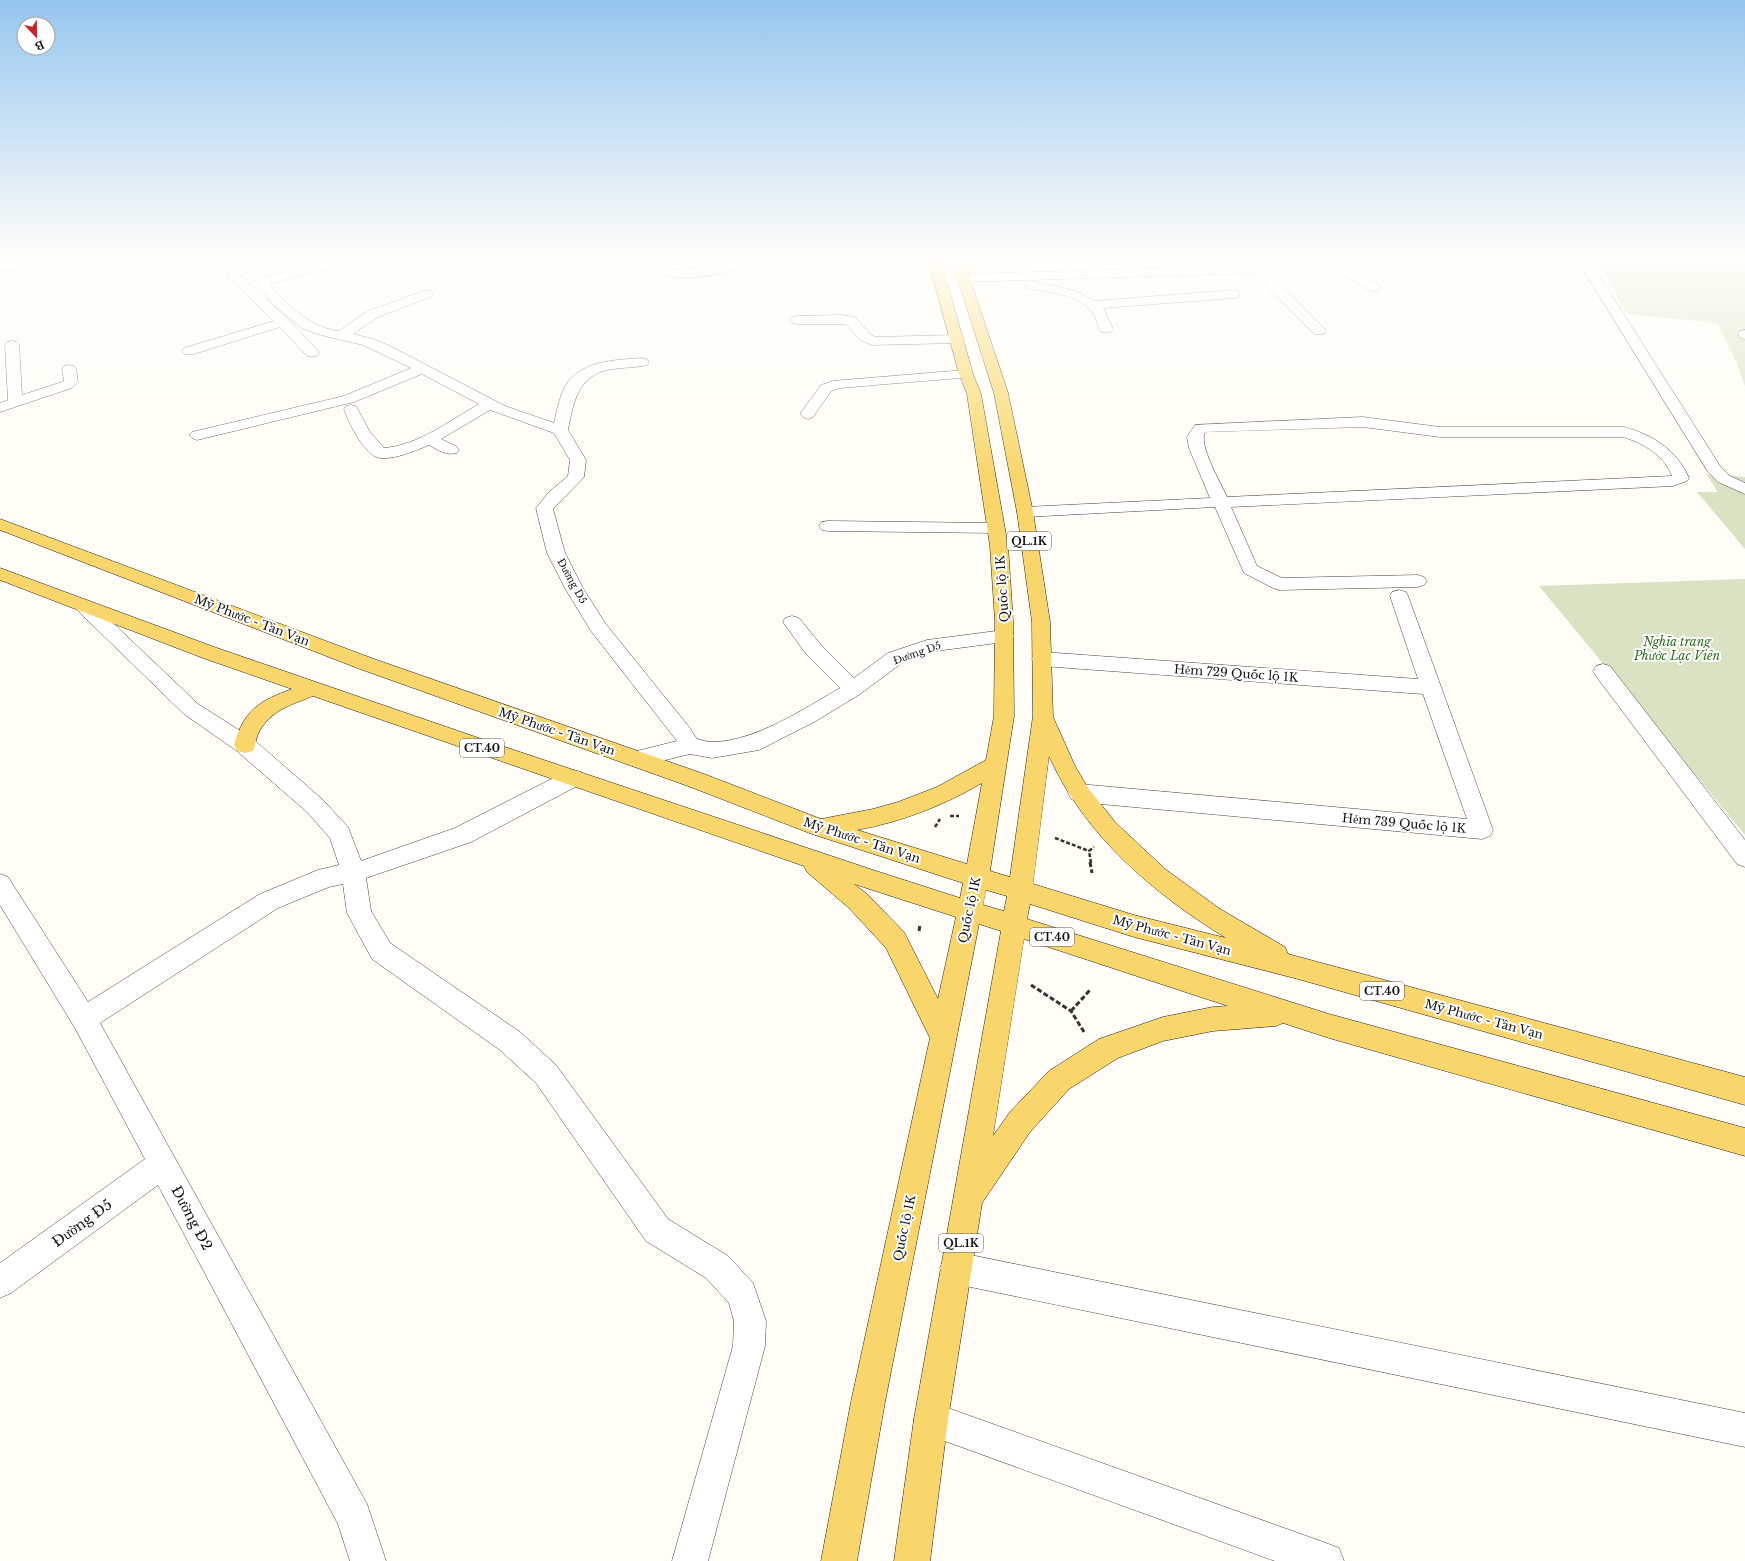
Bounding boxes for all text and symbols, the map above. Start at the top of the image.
north arrow [16,16,56,56]
text: B [33,37,46,53]
road number: QL.1K [1007,532,1051,550]
street label: Quốc lộ 1K [992,554,1012,623]
street label: Đường D5 [554,556,590,606]
street label: Mỹ Phước - Tân Vạn [192,591,312,649]
park label: Nghĩa trang Phước Lạc Viên [1633,634,1721,663]
street label: Đường D5 [891,639,943,667]
street label: Hẻm 729 Quốc lộ 1K [1173,661,1299,685]
street label: Mỹ Phước - Tân Vạn [497,704,617,758]
road number: CT.40 [460,739,504,757]
street label: Hẻm 739 Quốc lộ 1K [1341,810,1467,836]
street label: Mỹ Phước - Tân Vạn [802,814,922,866]
street label: Quốc lộ 1K [955,875,983,944]
street label: Mỹ Phước - Tân Vạn [1111,912,1233,958]
road number: CT.40 [1030,928,1074,946]
road number: CT.40 [1360,982,1404,1000]
street label: Mỹ Phước - Tân Vạn [1423,996,1545,1042]
street label: Đường Đ2 [168,1183,216,1253]
street label: Quốc lộ 1K [890,1193,918,1262]
street label: Đường Đ5 [49,1195,115,1251]
road number: QL.1K [939,1234,983,1252]

